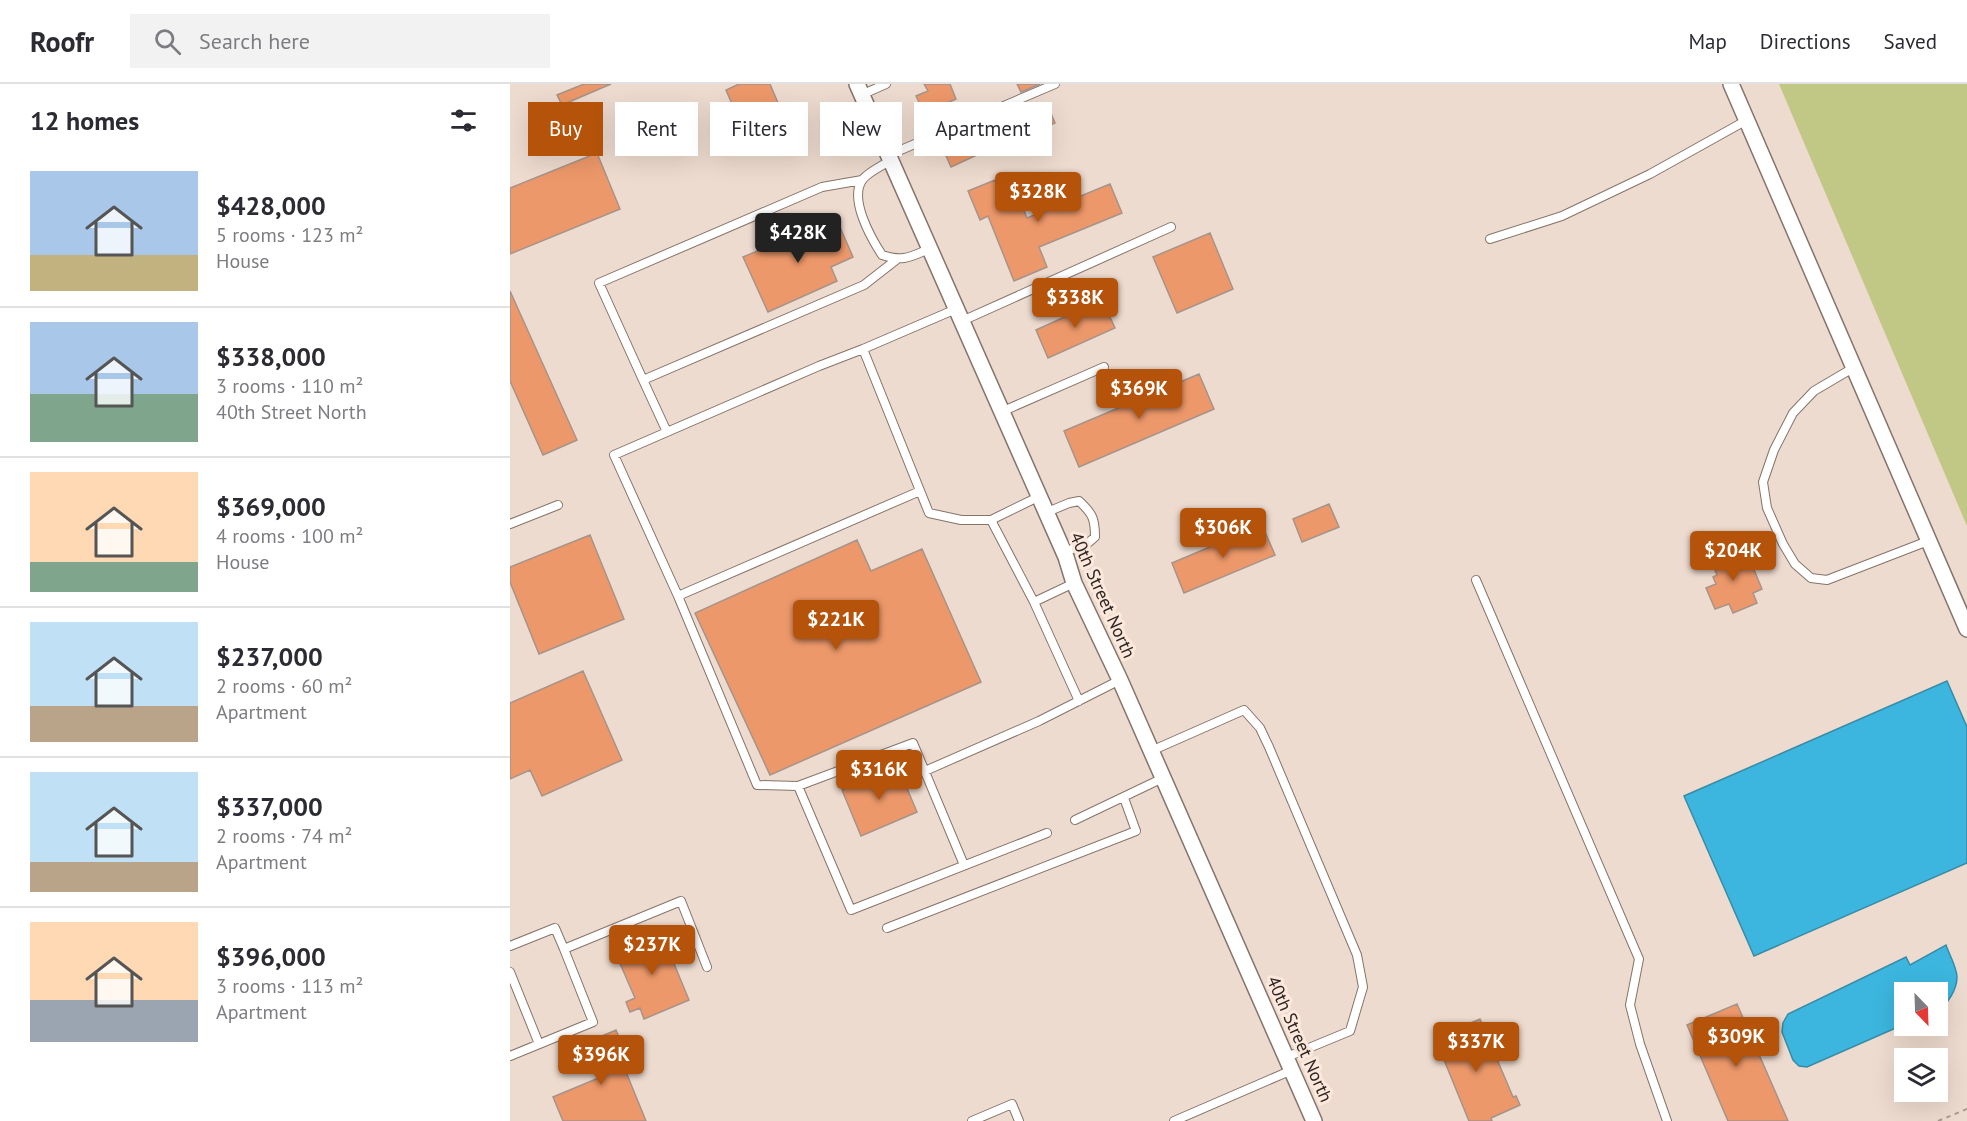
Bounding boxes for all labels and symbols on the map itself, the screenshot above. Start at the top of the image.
pin: $328K [996,172,1080,223]
pin: $428K [756,213,840,264]
pin: $338K [1033,278,1117,329]
pin: $369K [1097,369,1181,420]
pin: $306K [1181,508,1265,559]
street label: 40th Street North [1065,528,1141,662]
pin: $204K [1691,531,1775,582]
pin: $221K [794,600,878,651]
pin: $316K [837,750,921,801]
pin: $237K [610,925,694,976]
street label: 40th Street North [1262,972,1338,1106]
north arrow [1894,982,1948,1036]
pin: $309K [1694,1017,1778,1068]
pin: $337K [1434,1022,1518,1073]
pin: $396K [559,1035,643,1086]

